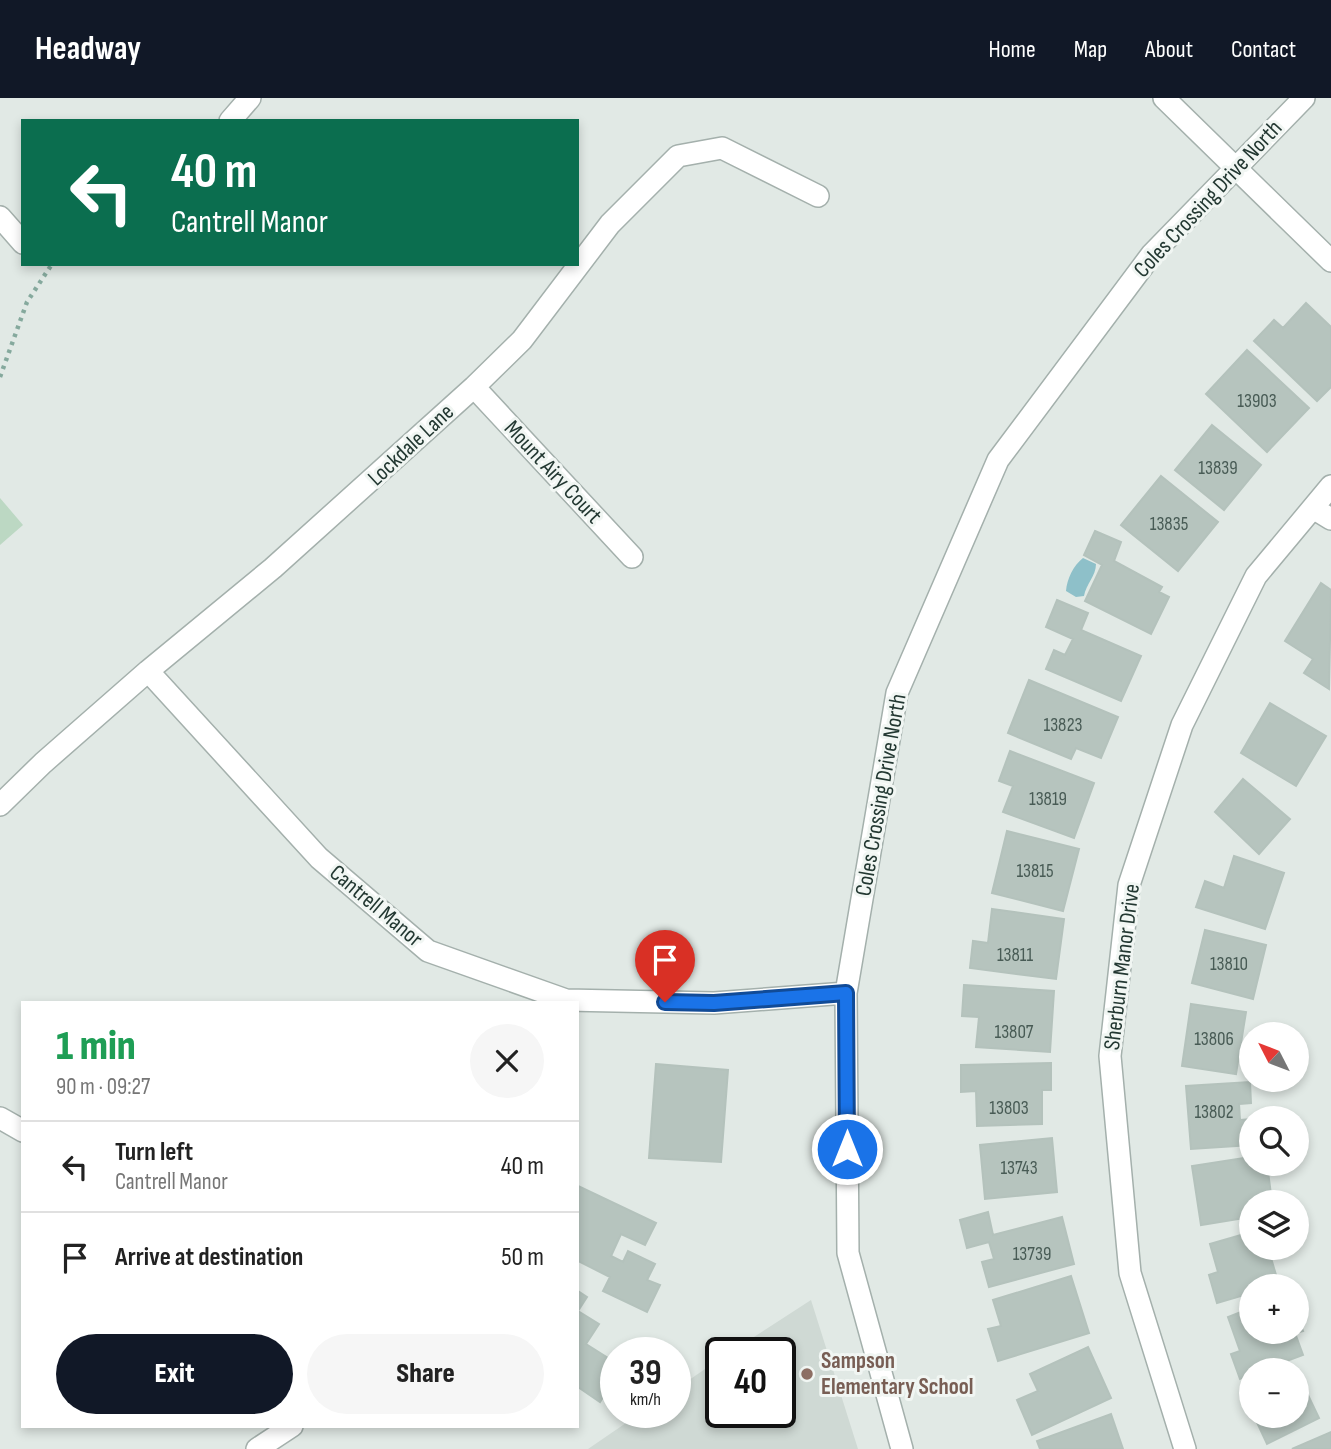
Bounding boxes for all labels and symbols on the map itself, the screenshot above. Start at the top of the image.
street label: Coles Crossing Drive North [1128,115,1288,283]
house number: 13903 [1237,390,1277,413]
street label: Lockdale Lane [362,398,460,492]
street label: Mount Airy Court [498,415,608,529]
house number: 13839 [1198,457,1238,480]
house number: 13835 [1150,513,1188,536]
street label: Coles Crossing Drive North [849,692,913,898]
house number: 13823 [1043,714,1083,737]
house number: 13819 [1029,788,1067,811]
street label: Cantrell Manor [324,859,429,953]
house number: 13815 [1016,860,1054,883]
street label: Sherburn Manor Drive [1098,882,1146,1052]
pin [635,930,695,1002]
house number: 13811 [997,944,1033,967]
house number: 13810 [1210,953,1248,976]
house number: 13807 [995,1021,1034,1044]
north arrow [1239,1022,1309,1092]
house number: 13806 [1194,1028,1234,1051]
house number: 13803 [989,1097,1029,1120]
house number: 13802 [1194,1101,1234,1124]
position arrow [810,1112,884,1186]
house number: 13743 [1000,1157,1038,1180]
house number: 13739 [1013,1243,1051,1266]
speed limit sign: 40 [705,1337,796,1428]
place label: Sampson Elementary School [821,1347,973,1401]
marker: Sampson Elementary School [799,1366,815,1382]

